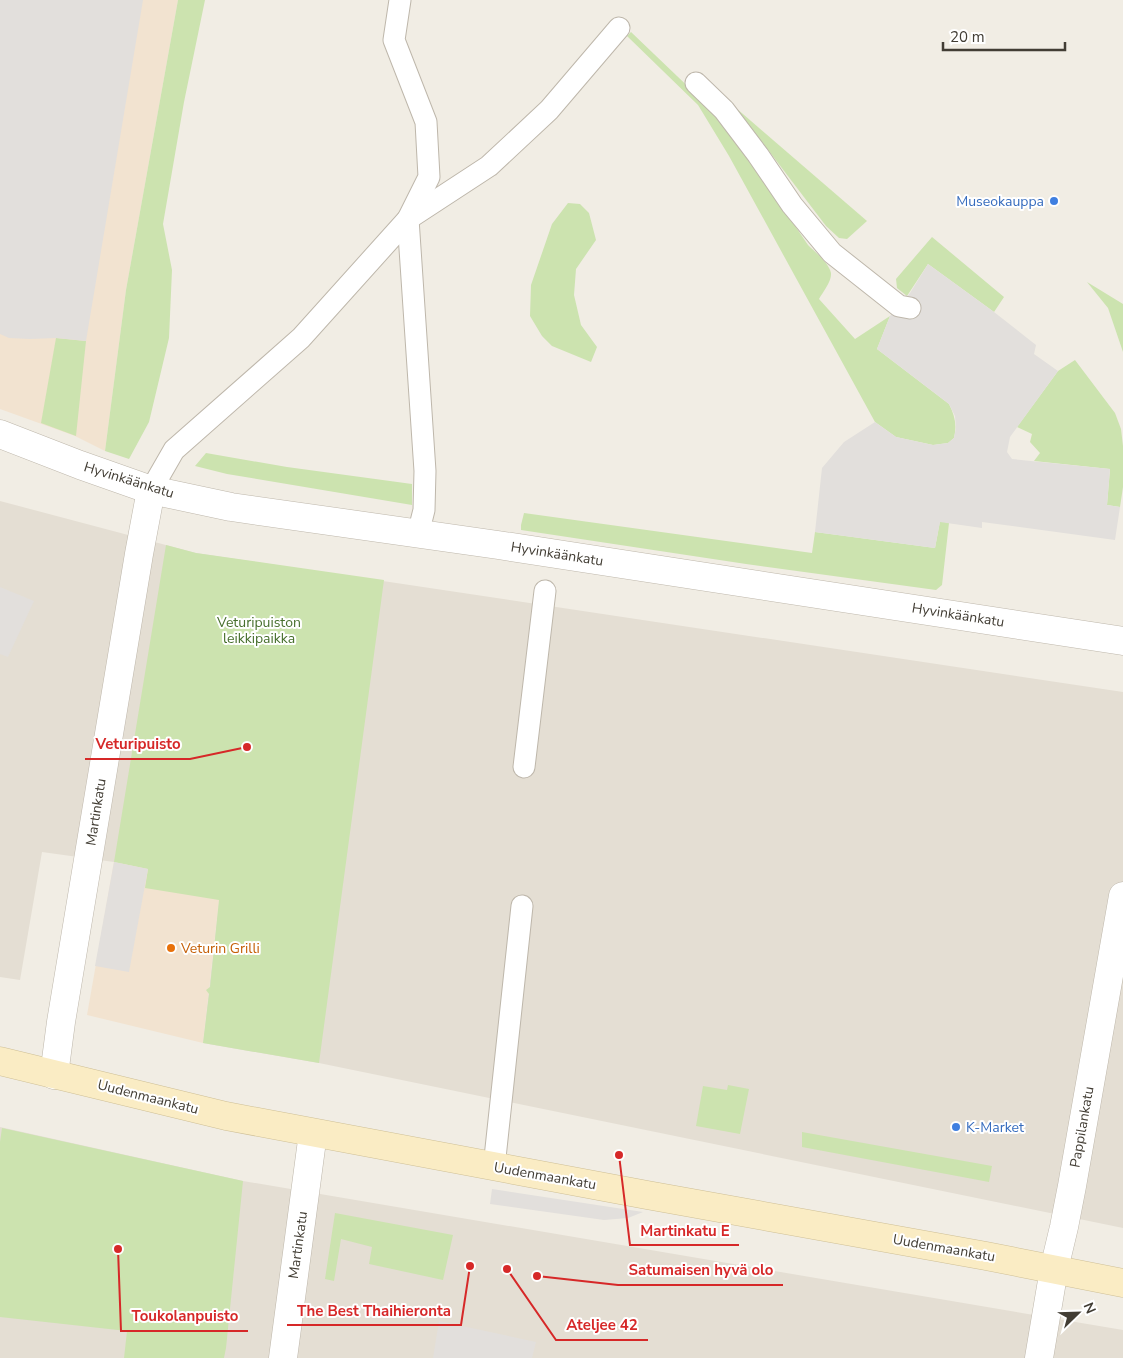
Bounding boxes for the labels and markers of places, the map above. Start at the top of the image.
place label: Museokauppa [956,192,1044,211]
marker: Museokauppa [1048,195,1060,207]
callout: Veturipuisto [85,729,190,759]
place label: Veturin Grilli [180,939,260,958]
marker: Veturin Grilli [165,942,177,954]
place label: K-Market [966,1118,1024,1137]
marker: K-Market [950,1121,962,1133]
callout: Martinkatu E [630,1215,739,1245]
callout: Satumaisen hyvä olo [618,1255,783,1285]
callout: The Best Thaihieronta [287,1295,461,1325]
callout: Toukolanpuisto [121,1301,248,1331]
callout: Ateljee 42 [556,1310,648,1340]

